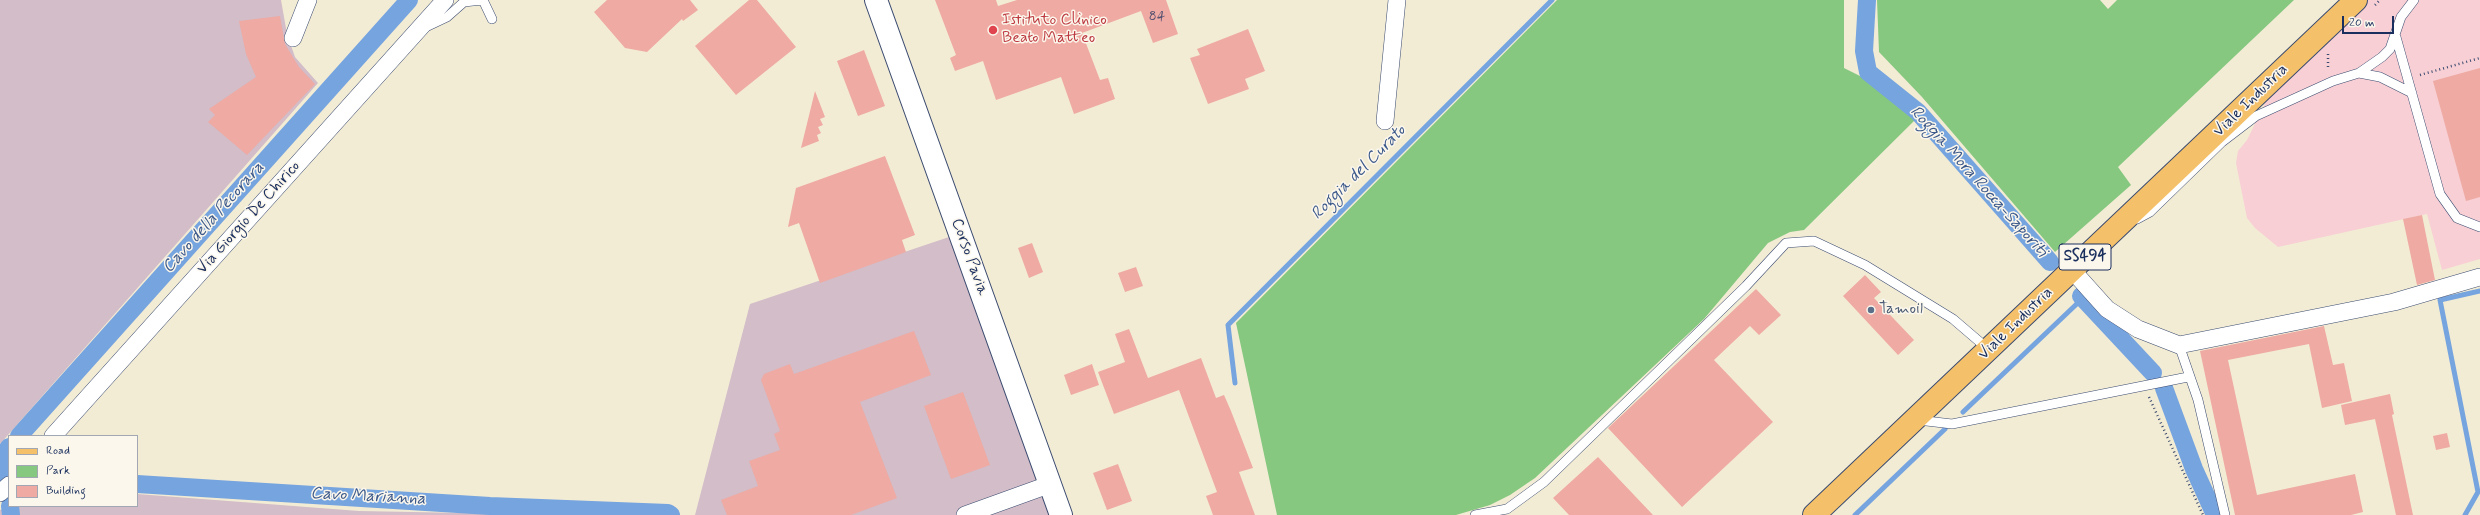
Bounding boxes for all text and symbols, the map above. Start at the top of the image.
scale bar [2344,8,2396,34]
house number: 84 [1149,9,1165,25]
place label: Istituto Clinico Beato Matteo [1002,11,1107,49]
text: 20 m [2349,15,2375,31]
marker: Istituto Clinico Beato Matteo [987,24,999,36]
street label: Viale Industria [2210,61,2292,141]
water label: Roggia Mora Rocca-Saporiti [1905,102,2051,262]
water label: Roggia del Curato [1307,121,1411,225]
water label: Cavo della Pecorara [159,158,269,278]
street label: Via Giorgio De Chirico [193,158,305,278]
street label: Corso Pavia [946,216,992,298]
road number: SS494 [2059,244,2111,270]
street label: Viale Industria [1975,284,2057,364]
place label: Tamoil [1879,300,1923,320]
marker: Tamoil [1866,305,1876,315]
legend [8,435,138,507]
text: Road [46,443,70,459]
text: Park [46,463,70,479]
text: Building [46,483,86,499]
water label: Cavo Marianna [310,484,426,510]

